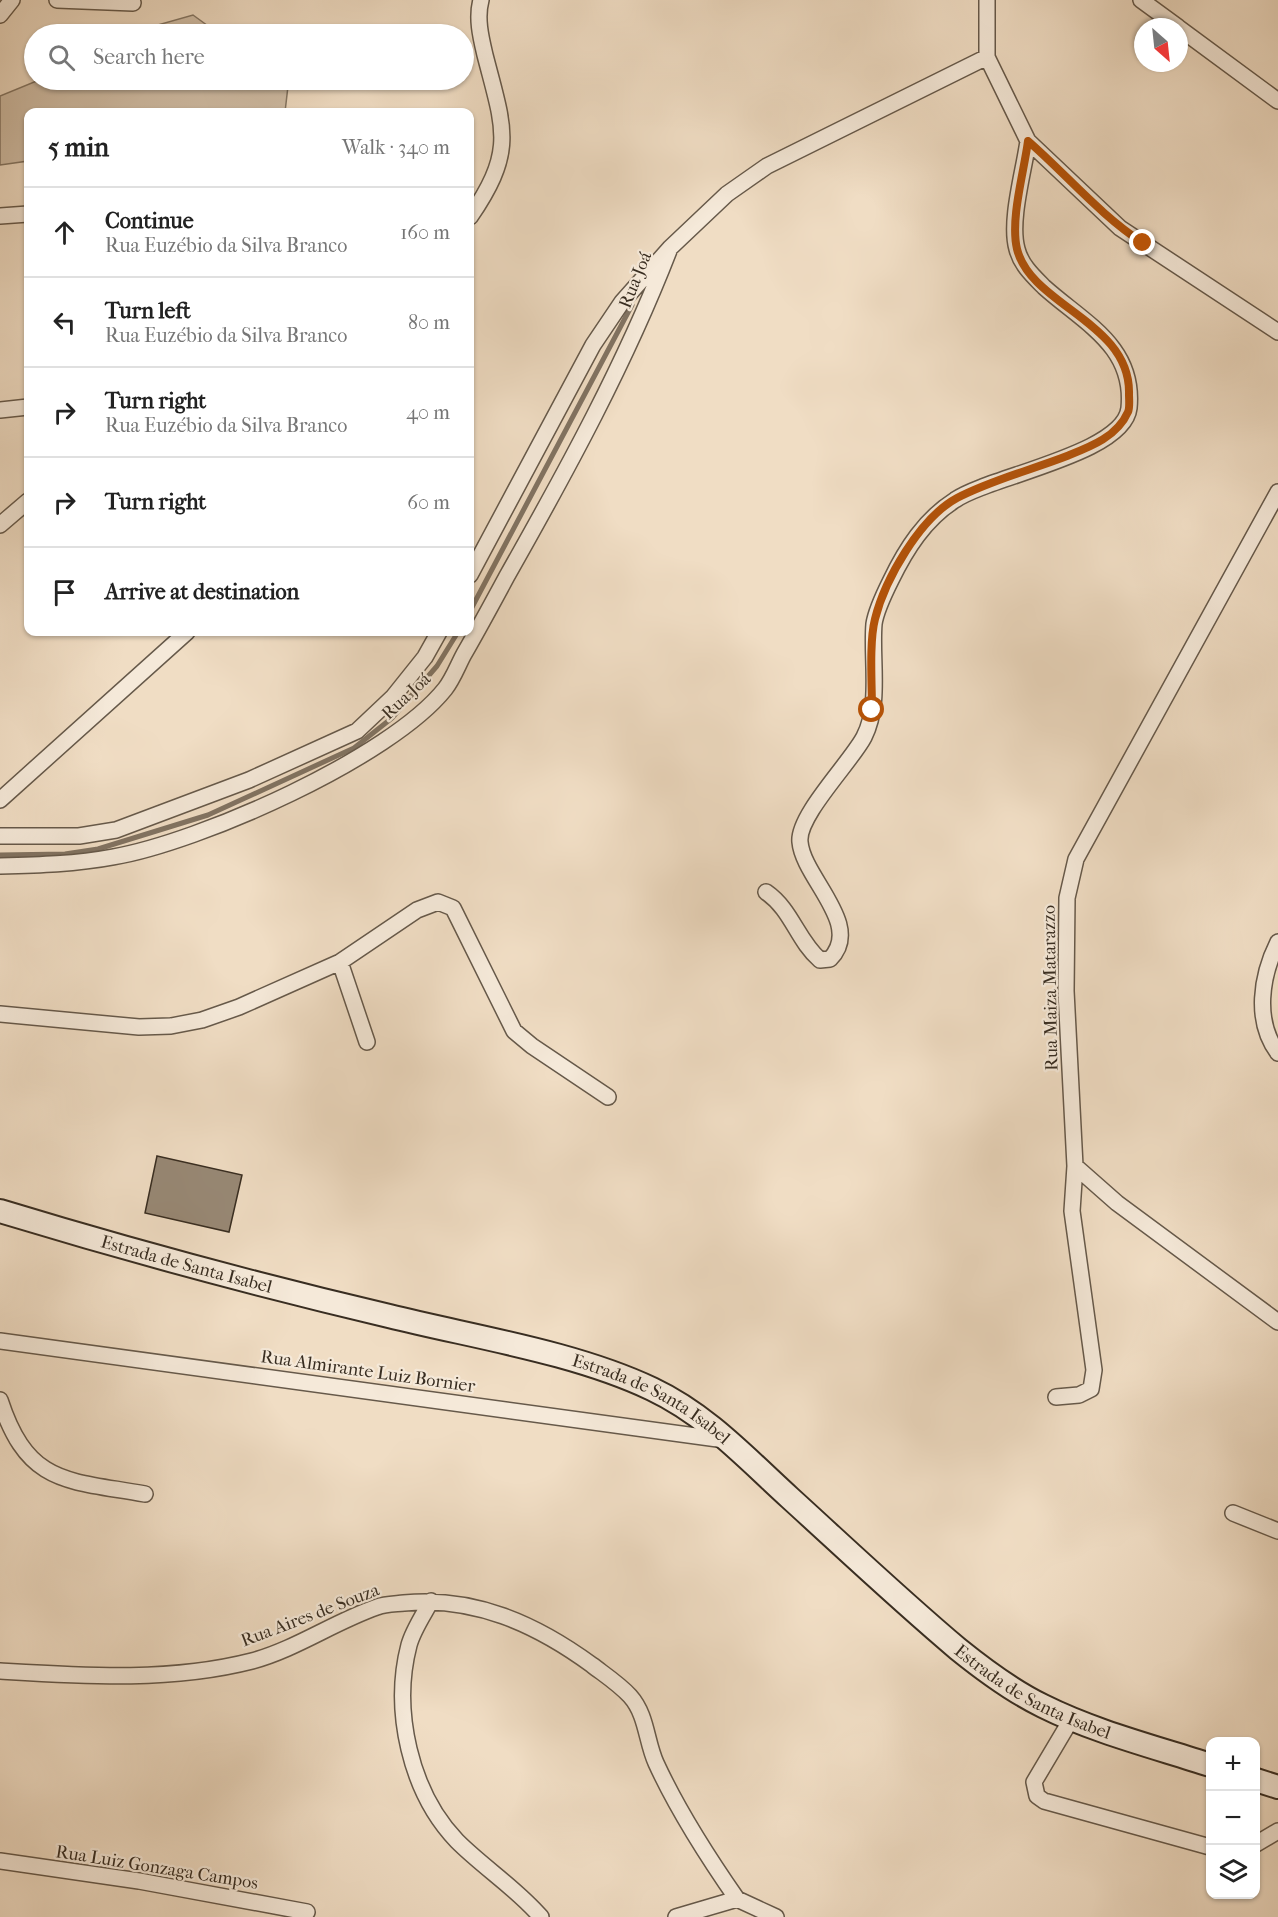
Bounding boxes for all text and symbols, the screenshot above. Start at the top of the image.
north arrow [1134,18,1188,72]
search box [24,24,474,90]
icon: search [45,41,78,74]
text: Search here [93,44,205,70]
text: 5 min [48,132,109,163]
text: Walk · 340 m [342,136,450,159]
text: Continue [105,208,194,234]
icon: ahead [48,216,81,249]
text: 160 m [400,221,450,244]
route end [1129,229,1155,255]
text: Rua Euzébio da Silva Branco [105,234,347,257]
street label: Rua Joá [615,248,657,311]
text: Turn left [105,298,191,324]
icon: left [48,306,81,339]
text: 80 m [408,311,450,334]
text: Rua Euzébio da Silva Branco [105,324,347,347]
text: Turn right [105,388,206,414]
icon: right [48,396,81,429]
text: 40 m [406,401,450,424]
text: Rua Euzébio da Silva Branco [105,414,347,437]
icon: right [48,486,81,519]
text: Turn right [105,489,206,515]
text: 60 m [407,491,450,514]
icon: arrive [48,576,81,609]
text: Arrive at destination [105,579,299,605]
street label: Rua Joá [378,668,436,724]
route start [858,696,884,722]
street label: Rua Maiza Matarazzo [1039,905,1062,1071]
street label: Estrada de Santa Isabel [98,1231,274,1298]
street label: Rua Almirante Luiz Bornier [259,1346,477,1397]
street label: Estrada de Santa Isabel [570,1350,734,1449]
street label: Rua Aires de Souza [238,1579,383,1652]
street label: Estrada de Santa Isabel [950,1640,1114,1744]
map controls [1206,1737,1260,1899]
button: + [1206,1737,1260,1791]
button: − [1206,1791,1260,1845]
street label: Rua Luiz Gonzaga Campos [54,1841,260,1894]
button: layers [1206,1845,1260,1899]

